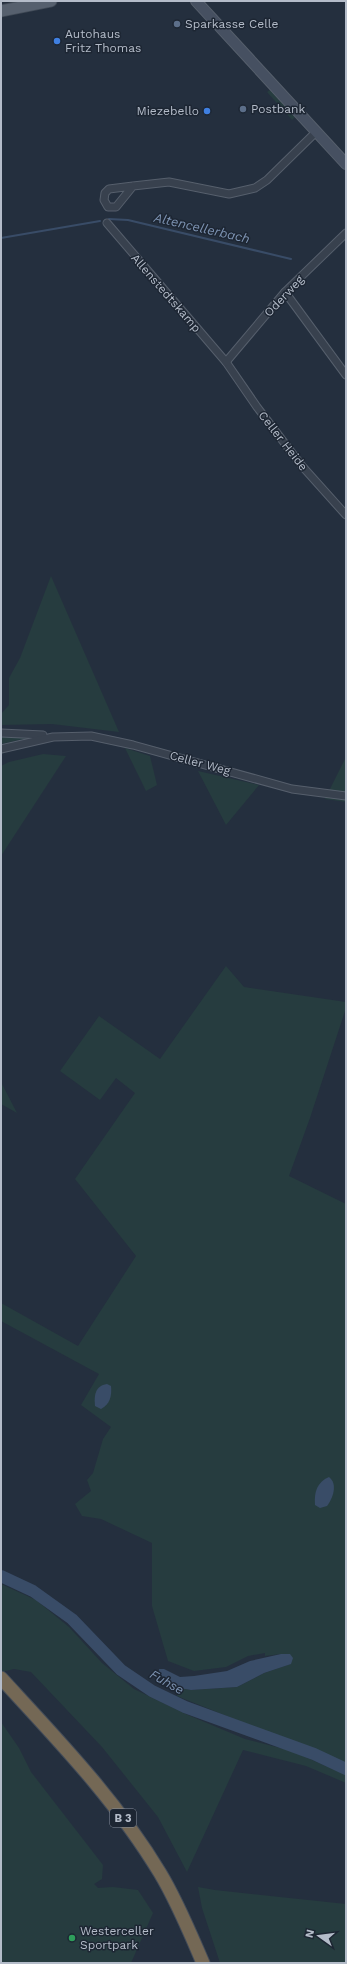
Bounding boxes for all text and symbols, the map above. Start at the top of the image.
place label: Sparkasse Celle [185,17,278,31]
marker: Sparkasse Celle [172,19,182,29]
place label: Autohaus Fritz Thomas [65,27,141,55]
marker: Autohaus Fritz Thomas [52,36,62,46]
place label: Postbank [251,102,306,116]
place label: Miezebello [136,104,199,118]
marker: Postbank [238,104,248,114]
marker: Miezebello [202,106,212,116]
water label: Altencellerbach [152,209,252,246]
street label: Allenstedtskamp [128,251,204,335]
street label: Oderweg [261,272,307,320]
street label: Celler Heide [255,409,311,474]
street label: Celler Weg [168,748,232,778]
water label: Fuhse [147,1667,187,1697]
road number: B 3 [110,1809,136,1827]
north arrow [299,1916,339,1956]
place label: Westerceller Sportpark [80,1924,154,1952]
text: N [302,1928,317,1939]
marker: Westerceller Sportpark [67,1933,77,1943]

